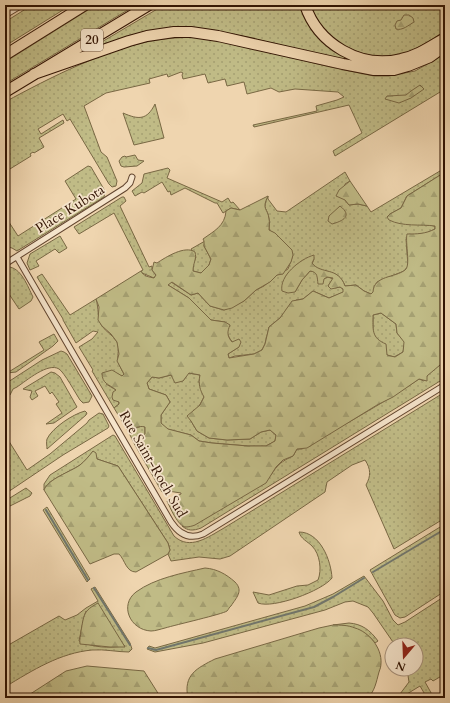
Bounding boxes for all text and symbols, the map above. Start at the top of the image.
road number: 20 [81,29,103,51]
street label: Place Kubota [32,180,108,238]
street label: Rue Saint-Roch Sud [115,407,192,521]
north arrow [384,637,424,677]
text: N [394,657,408,675]

